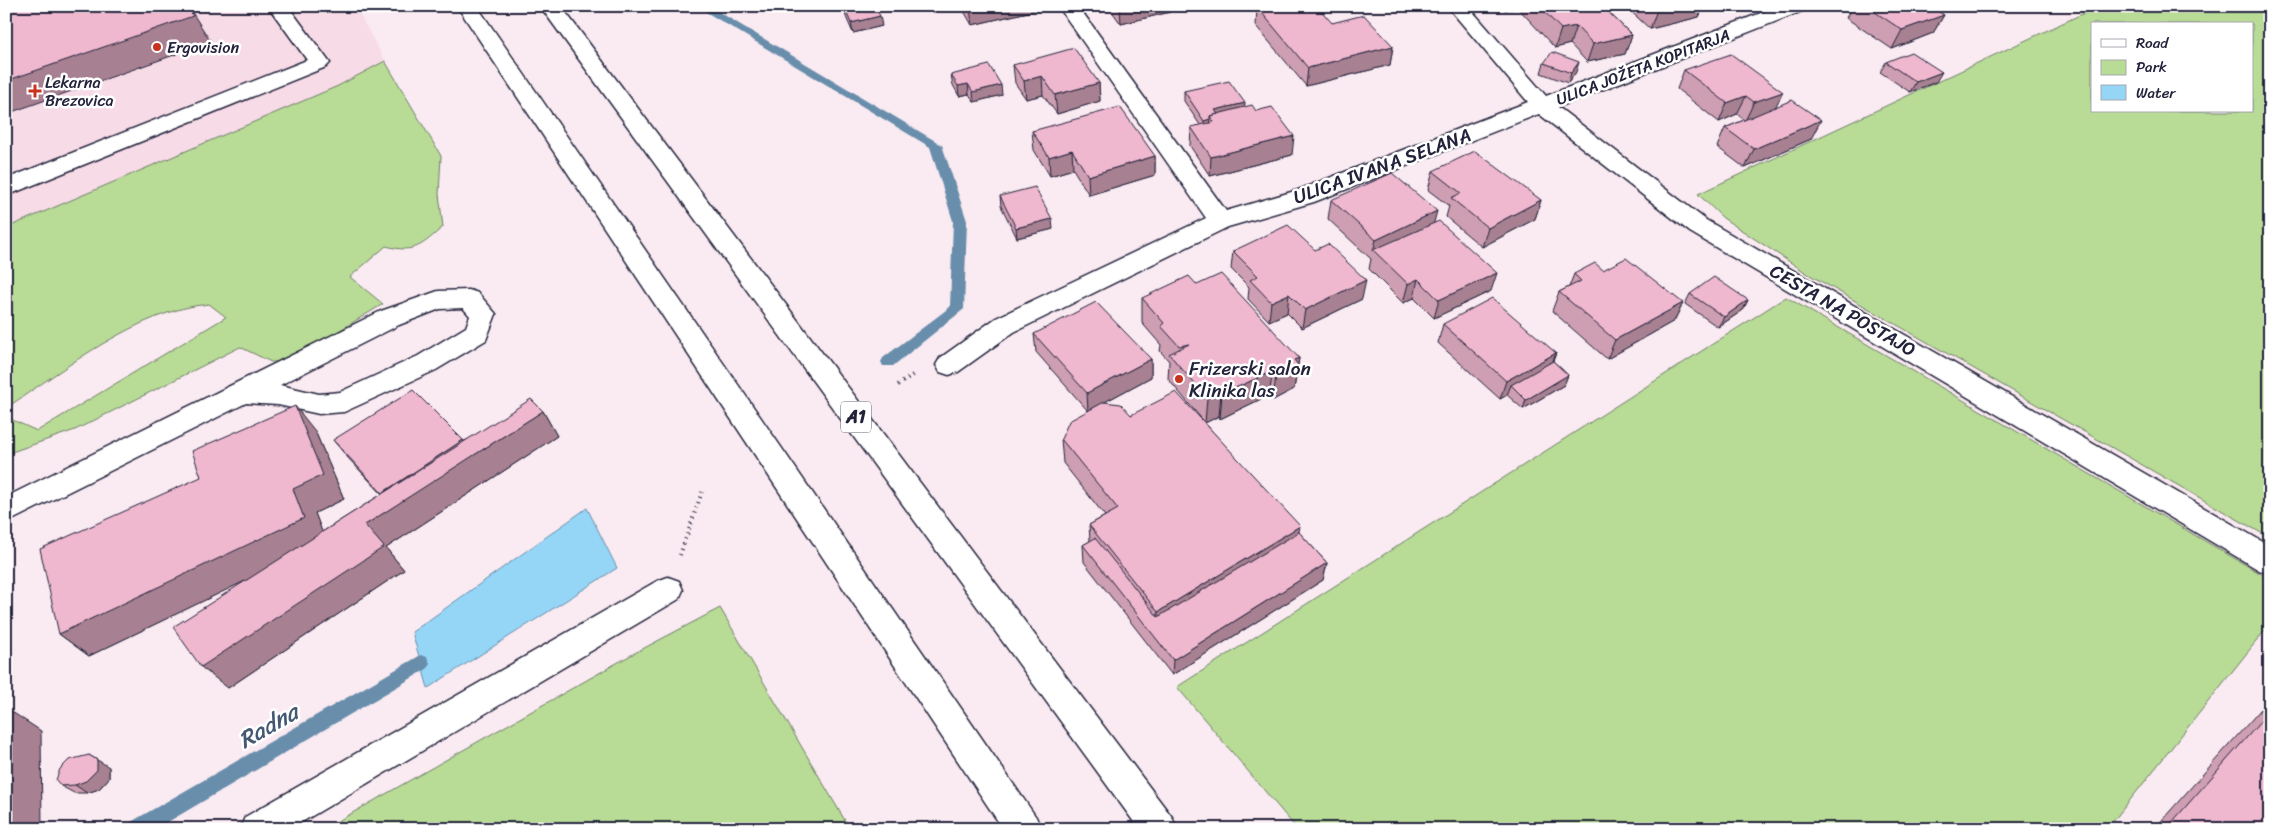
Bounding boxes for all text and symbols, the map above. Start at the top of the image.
street label: ULICA JOŽETA KOPITARJA [1552,20,1734,114]
legend [2091,22,2254,112]
text: Road [2136,30,2169,56]
place label: Ergovision [167,33,239,62]
marker: Ergovision [151,41,163,53]
text: Park [2136,54,2167,80]
place label: Lekarna Brezovica [45,68,113,115]
text: Water [2136,80,2176,106]
marker: Lekarna Brezovica [29,85,41,97]
street label: ULICA IVANA SELANA [1288,119,1476,213]
street label: CESTA NA POSTAJO [1763,255,1923,365]
place label: Frizerski salon Klinika las [1189,352,1311,407]
marker: Frizerski salon Klinika las [1173,373,1185,385]
road number: A1 [841,402,871,432]
water label: Radna [230,690,309,760]

